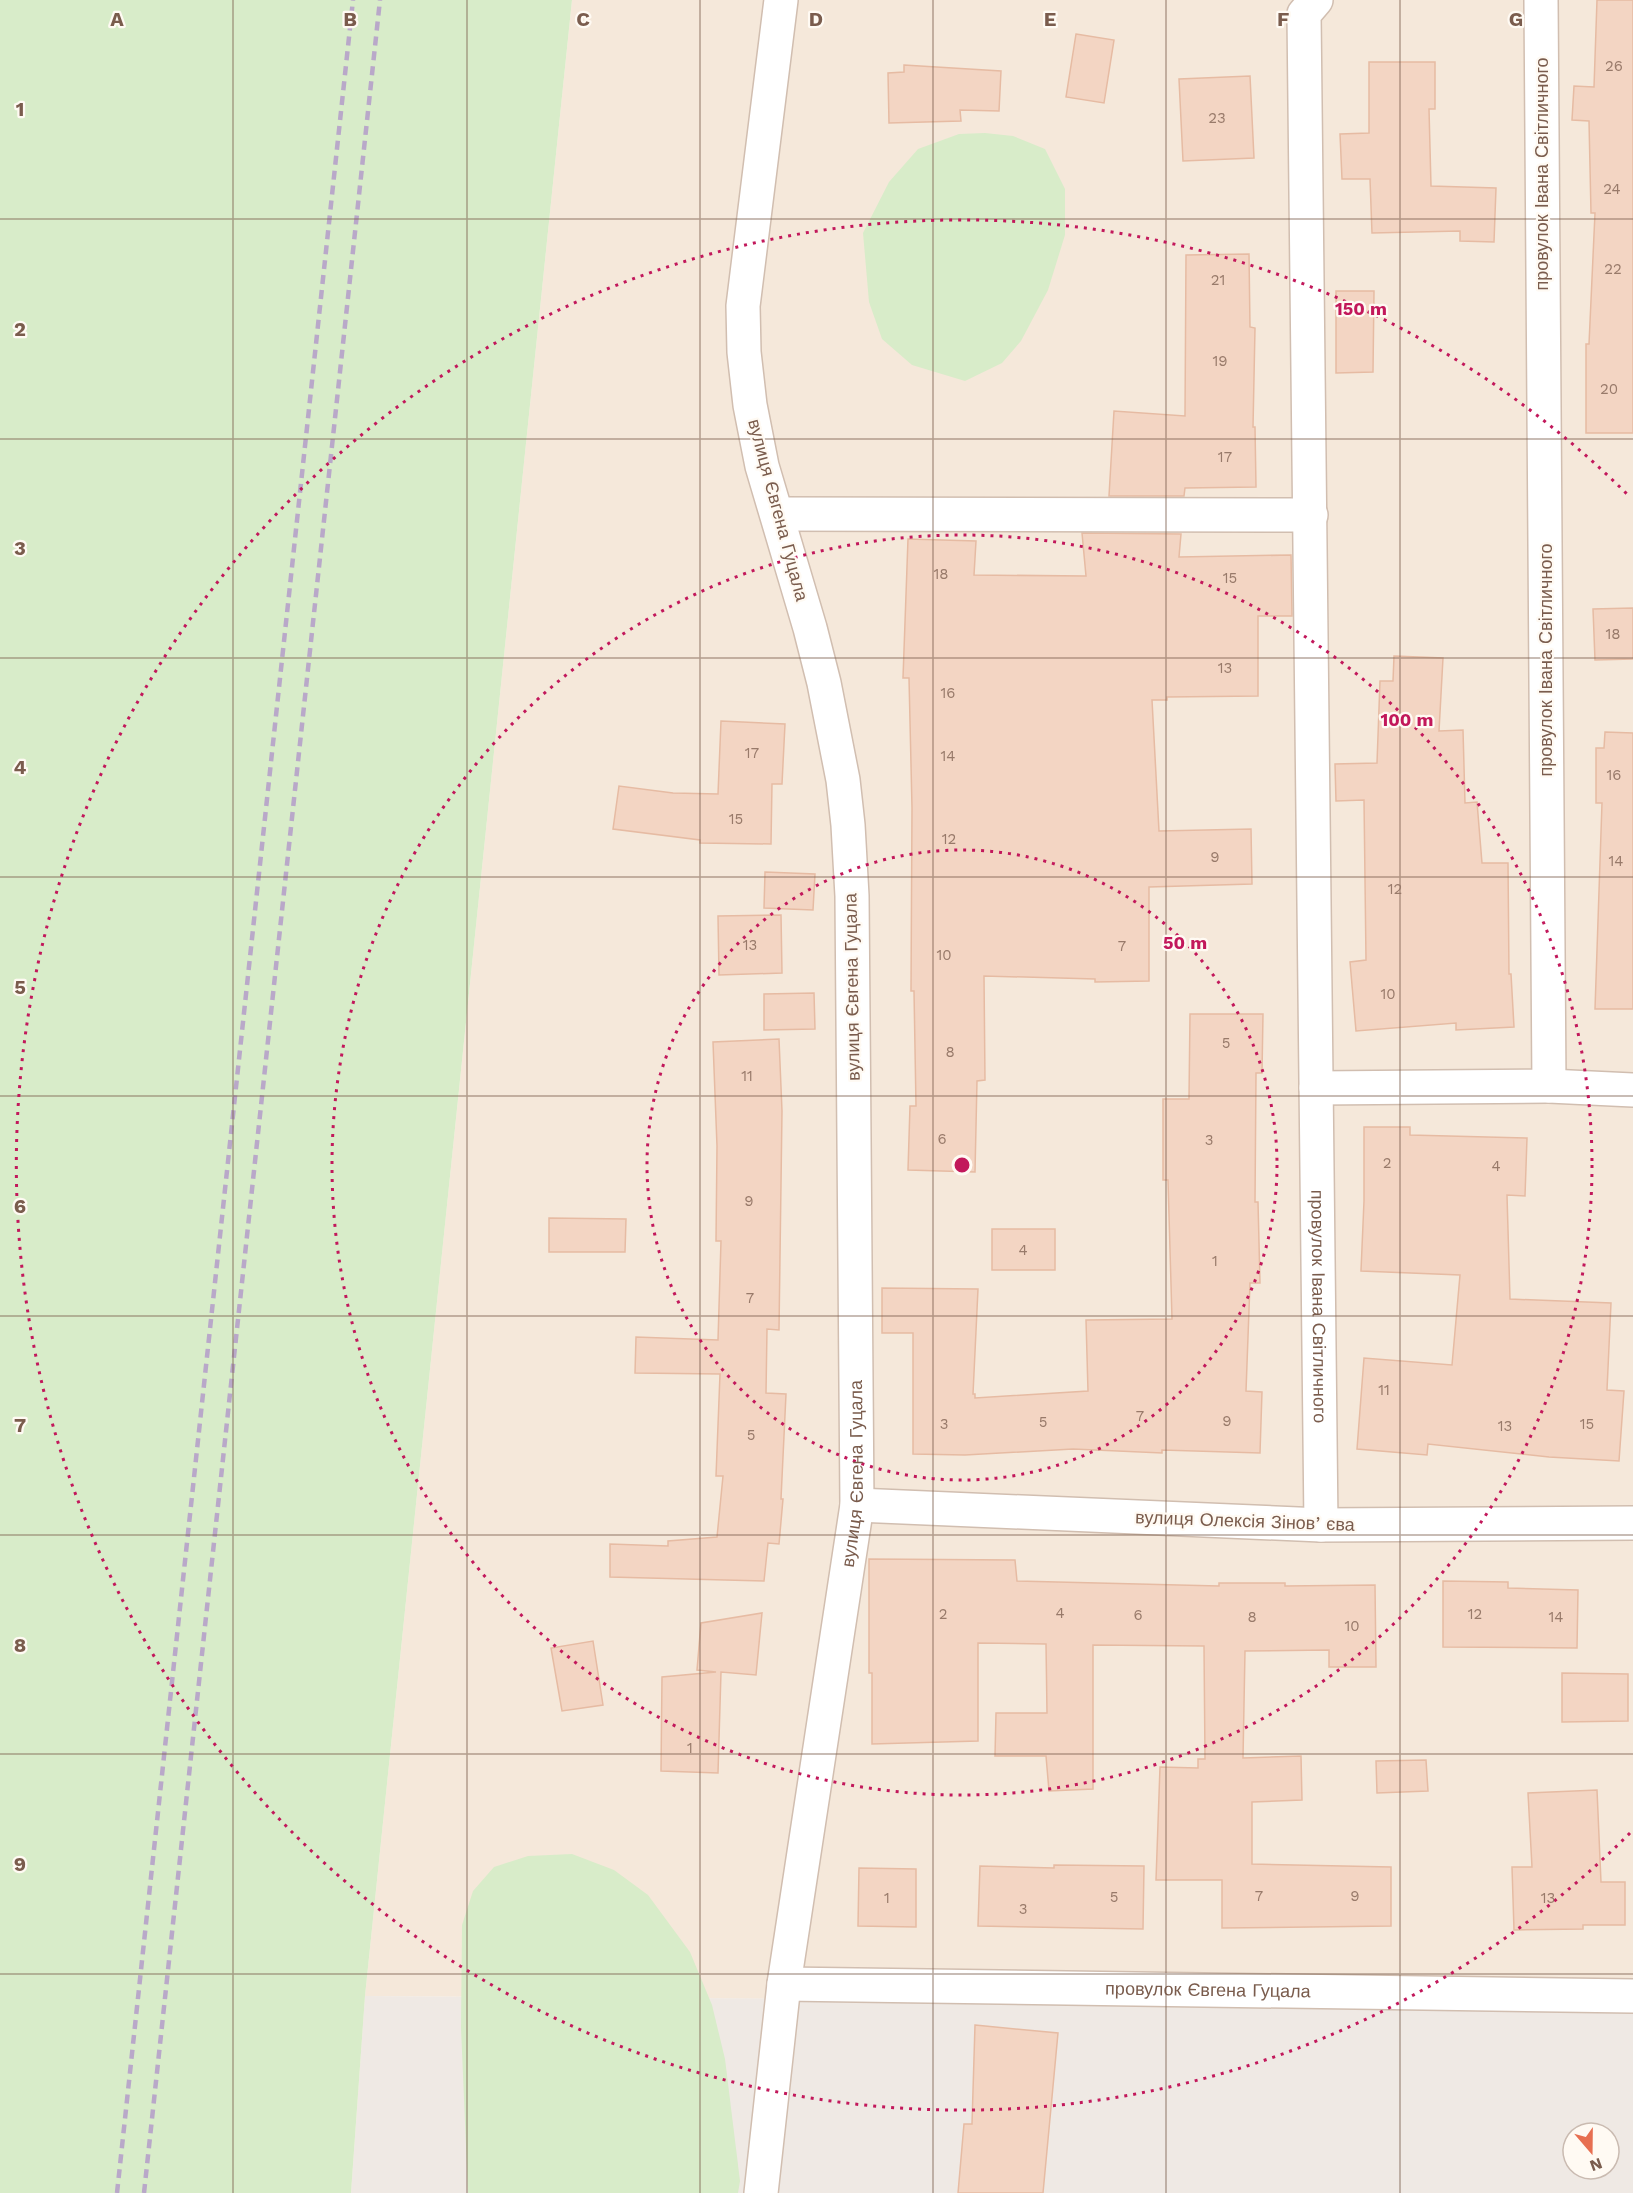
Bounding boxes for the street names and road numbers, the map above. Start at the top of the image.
street label: провулок Івана Світличного [1531,57,1552,291]
street label: вулиця Євгена Гуцала [744,417,813,604]
street label: провулок Івана Світличного [1535,543,1556,777]
street label: вулиця Євгена Гуцала [839,892,864,1081]
street label: провулок Івана Світличного [1307,1190,1331,1423]
street label: вулиця Євгена Гуцала [837,1379,867,1568]
street label: вулиця Олексія Зіновʼєва [1135,1506,1356,1535]
street label: провулок Євгена Гуцала [1105,1978,1312,2001]

